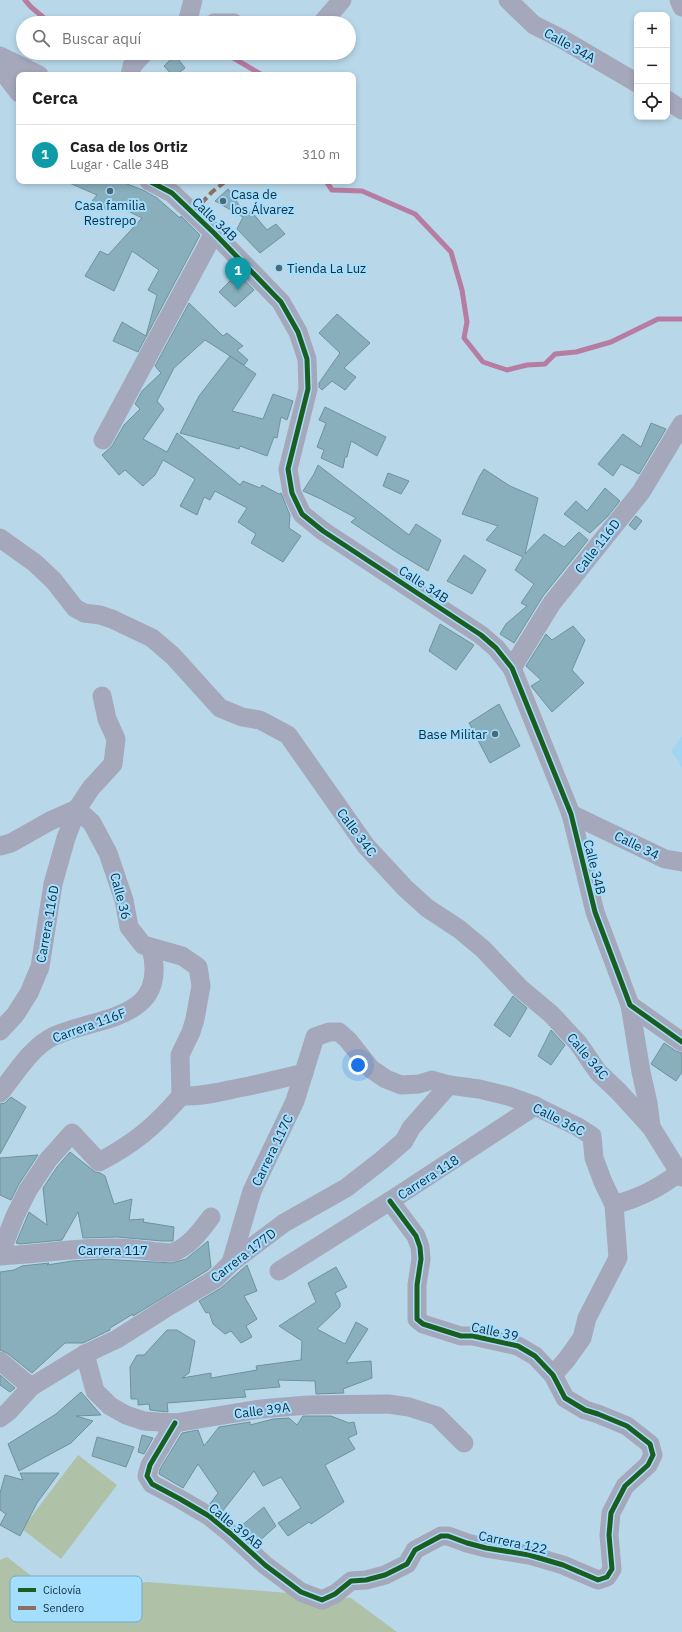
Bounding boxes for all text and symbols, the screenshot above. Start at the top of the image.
map controls [634,12,670,120]
button: + [634,12,670,48]
search box [16,16,356,60]
street label: Calle 34A [541,24,599,67]
icon: search [30,27,52,49]
text: Buscar aquí [62,29,141,48]
button: − [634,48,670,84]
button: locate [634,84,670,120]
text: Cerca [32,87,78,109]
text: Casa de los Ortiz [70,137,188,156]
text: 1 [41,146,49,163]
text: 310 m [302,146,340,163]
text: Lugar · Calle 34B [70,156,169,173]
marker: Casa familia Restrepo [105,186,115,196]
place label: Casa de los Álvarez [231,186,294,218]
street label: Calle 34B [188,194,241,245]
marker: Casa de los Álvarez [218,196,228,206]
place label: Casa familia Restrepo [75,197,145,229]
pin: 1 [225,257,251,290]
place label: Tienda La Luz [287,260,366,277]
marker: Tienda La Luz [274,263,284,273]
street label: Calle 116D [571,516,624,577]
street label: Calle 34B [395,562,452,607]
place label: Base Militar [418,726,487,743]
marker: Base Militar [490,729,500,739]
street label: Calle 34C [333,805,380,860]
street label: Calle 34 [612,827,662,864]
street label: Calle 34B [579,838,610,897]
street label: Calle 36 [106,871,135,921]
street label: Carrera 116D [32,884,63,964]
street label: Carrera 116F [50,1004,128,1047]
street label: Calle 34C [563,1029,612,1083]
your location [348,1055,368,1075]
street label: Calle 36C [530,1099,588,1140]
street label: Carrera 117C [248,1112,297,1189]
street label: Carrera 118 [394,1151,462,1204]
street label: Carrera 177D [207,1225,279,1286]
street label: Carrera 117 [78,1242,148,1259]
street label: Calle 39 [470,1318,520,1345]
street label: Calle 39A [233,1399,292,1422]
street label: Calle 39AB [205,1499,266,1553]
street label: Carrera 122 [477,1527,549,1558]
legend [10,1576,142,1622]
text: Ciclovía [43,1583,81,1597]
text: Sendero [43,1601,84,1615]

